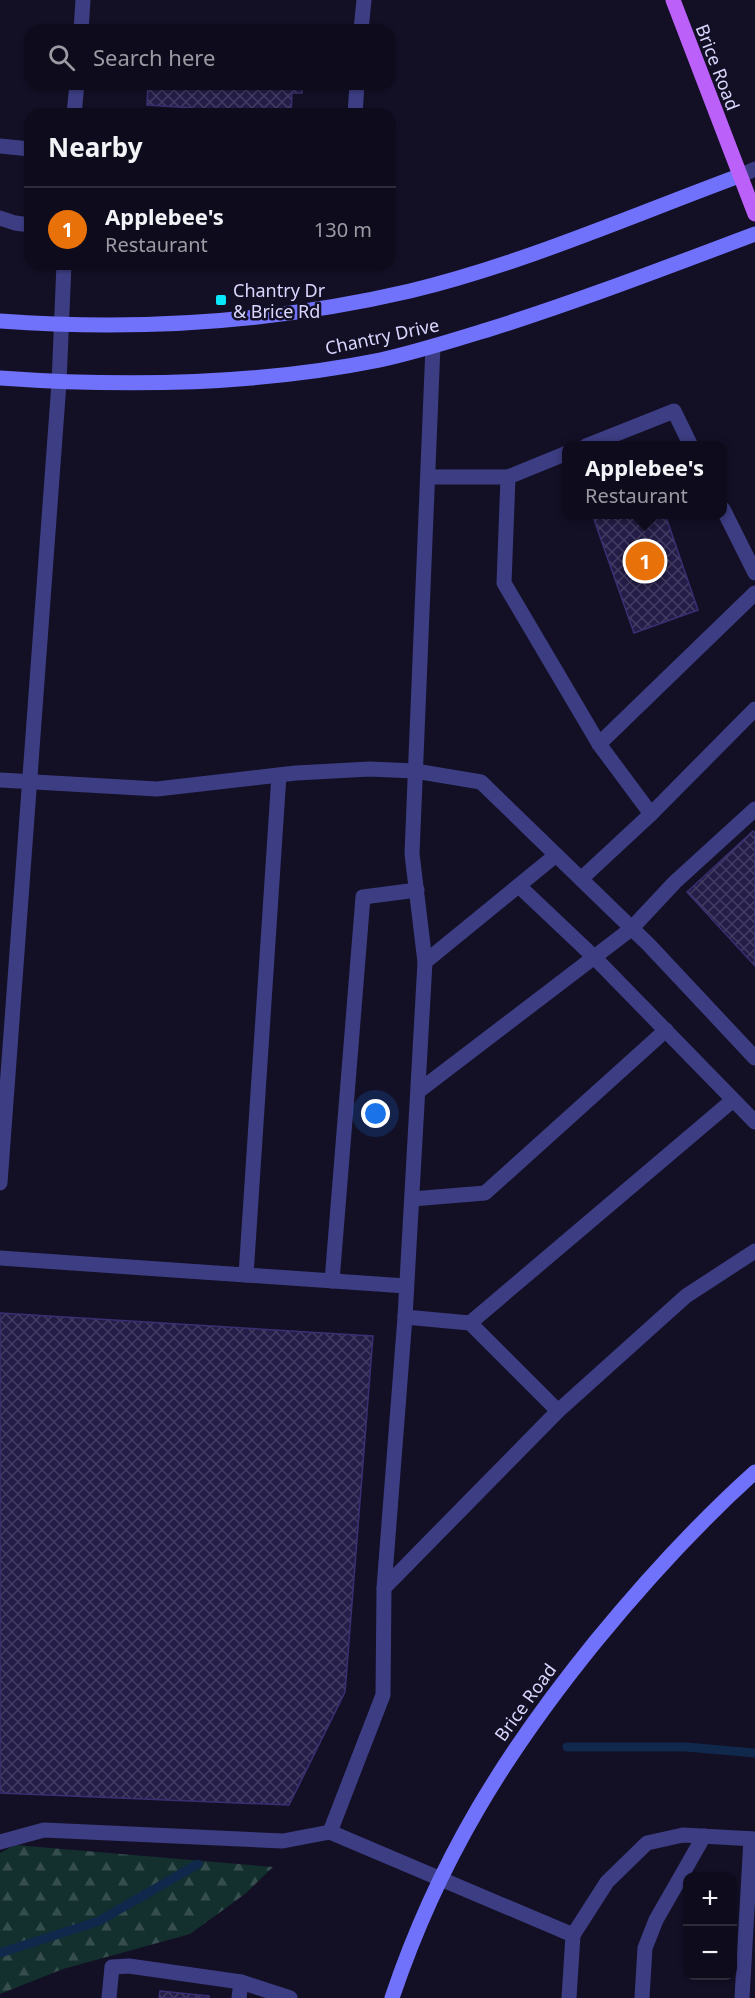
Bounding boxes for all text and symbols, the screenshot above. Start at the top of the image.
street label: Brice Road [691,20,745,114]
search box [24,24,396,90]
icon: search [45,41,78,74]
text: Search here [93,42,215,72]
text: Nearby [48,129,143,165]
text: Applebee's [105,201,224,231]
text: 1 [62,216,73,243]
text: 130 m [314,216,372,243]
text: Restaurant [105,231,208,258]
place label: Chantry Dr & Brice Rd [233,278,326,323]
marker: Chantry Dr & Brice Rd [214,293,228,307]
street label: Chantry Drive [323,312,441,360]
popup [562,441,727,519]
text: Applebee's [585,452,704,482]
text: Restaurant [585,482,688,509]
pin: 1 [626,538,664,584]
your location [361,1099,390,1128]
street label: Brice Road [489,1658,561,1746]
map controls [683,1872,737,1980]
button: + [683,1872,737,1926]
button: − [683,1926,737,1980]

